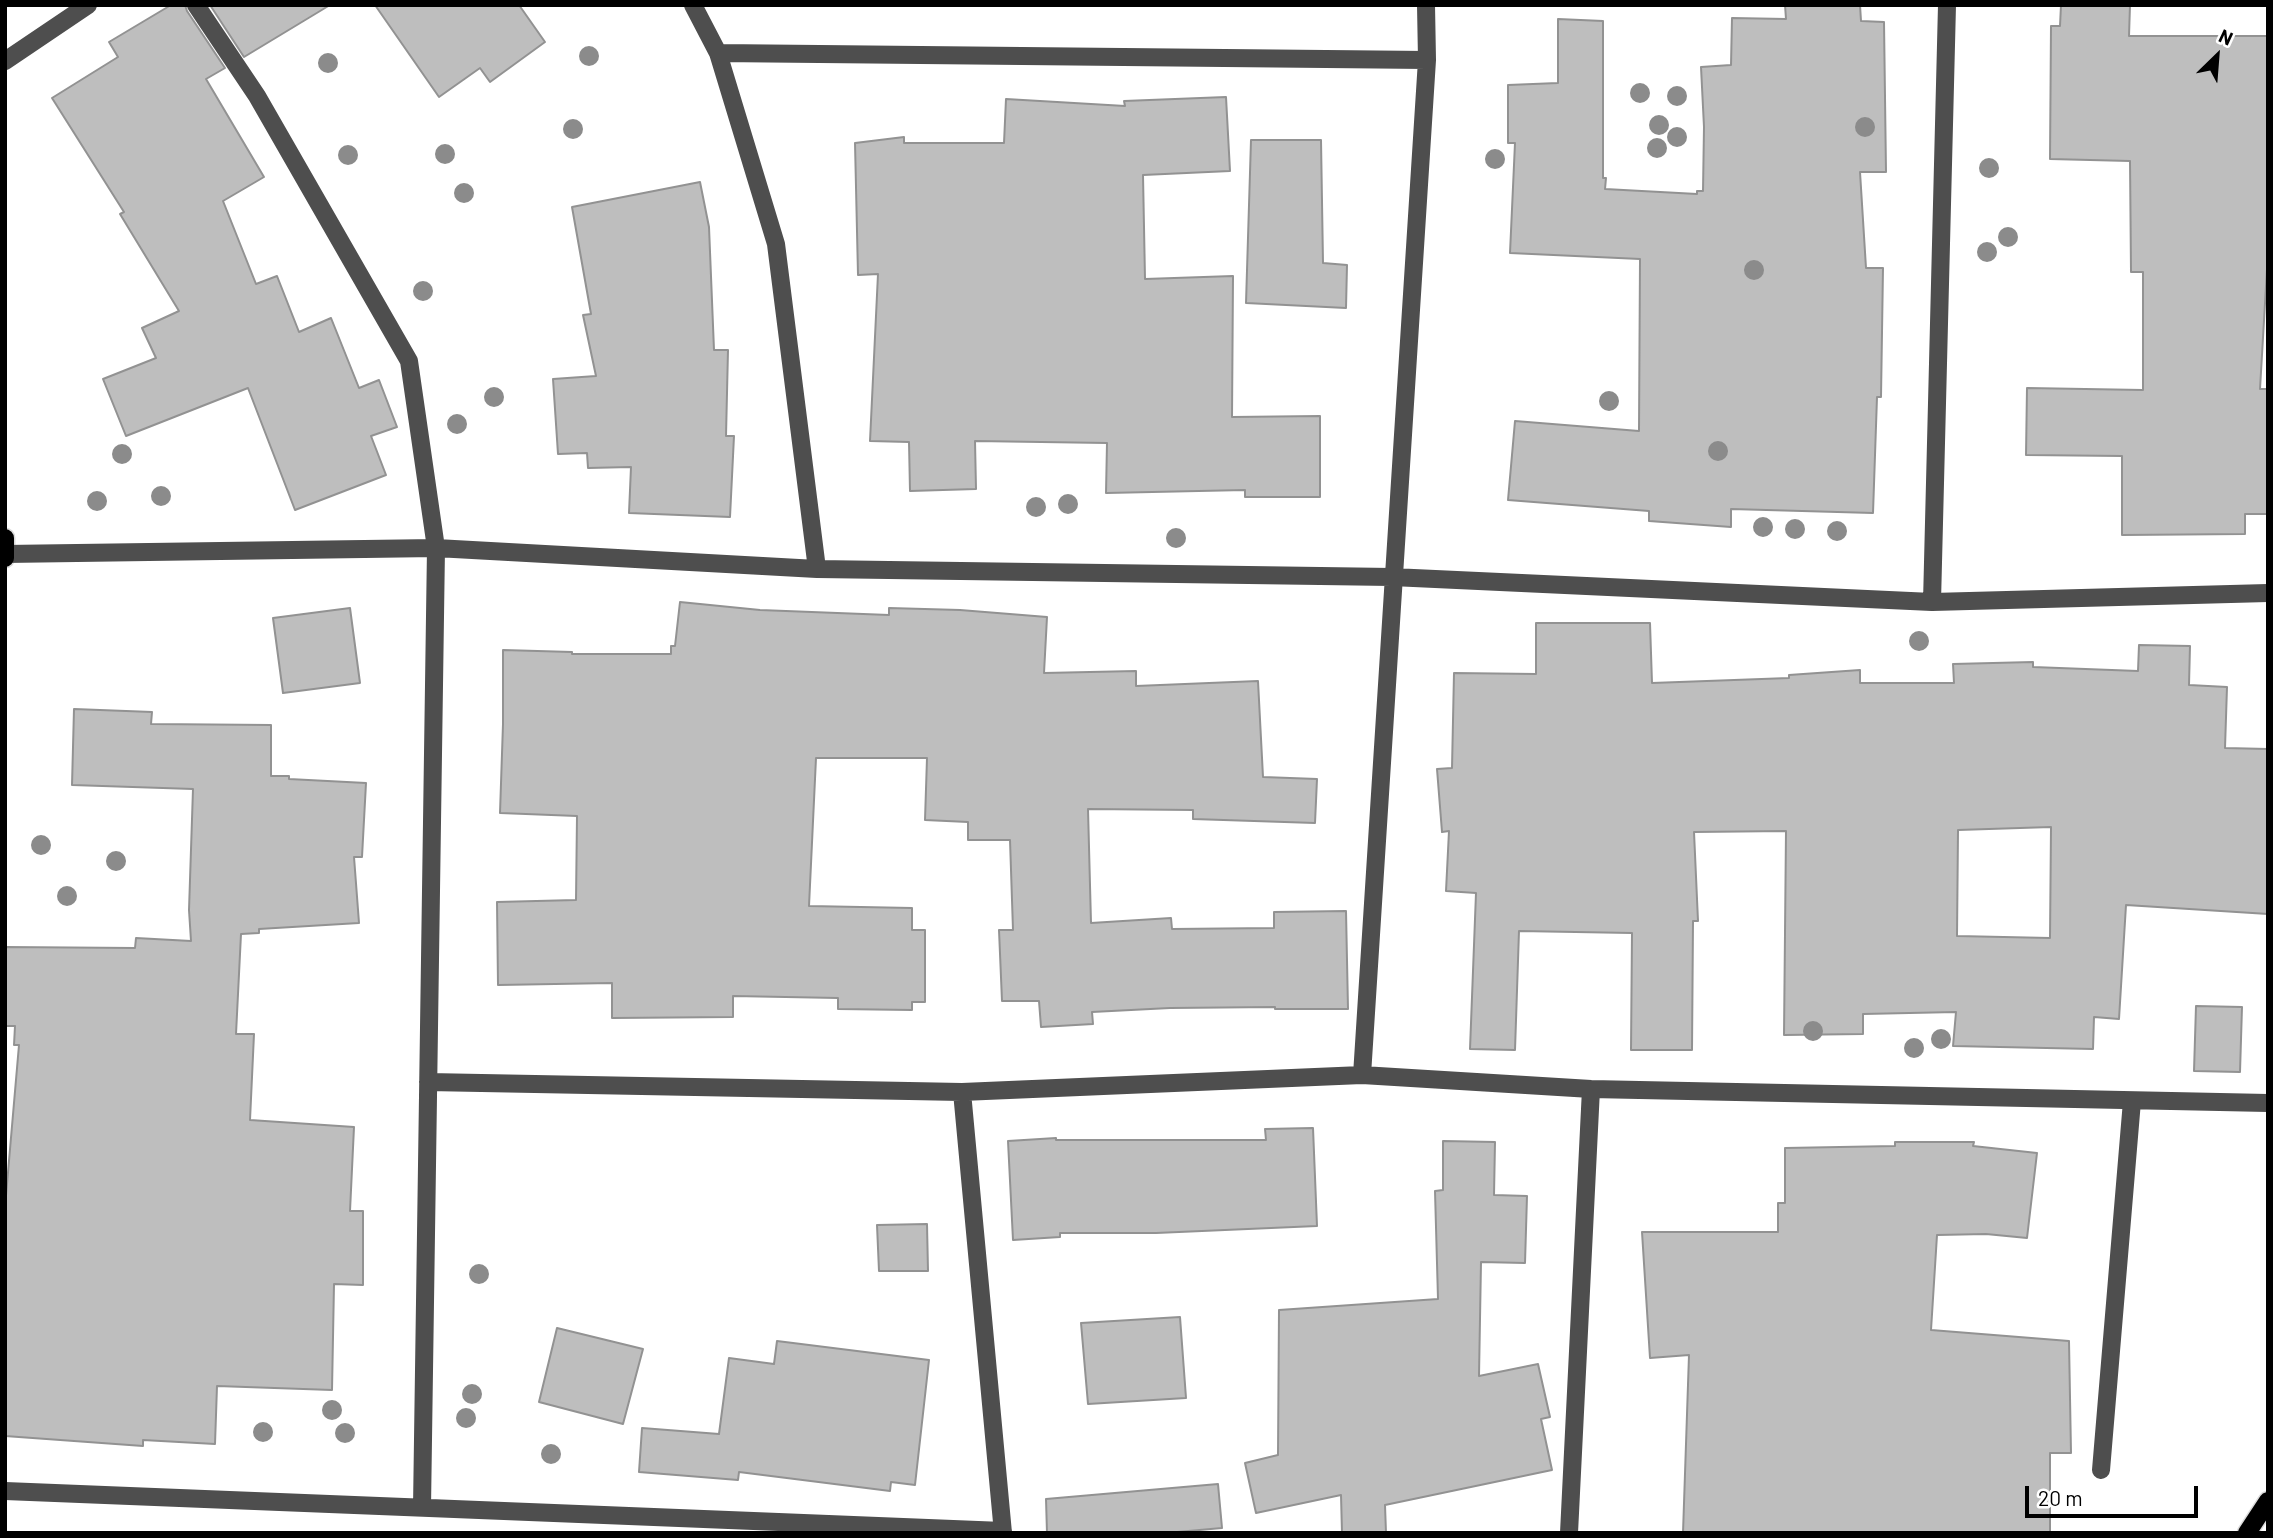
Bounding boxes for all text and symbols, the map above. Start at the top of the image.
north arrow [2182,21,2252,91]
text: N [2215,23,2237,50]
scale bar [2028,1472,2201,1516]
text: 20 m [2038,1485,2083,1510]

